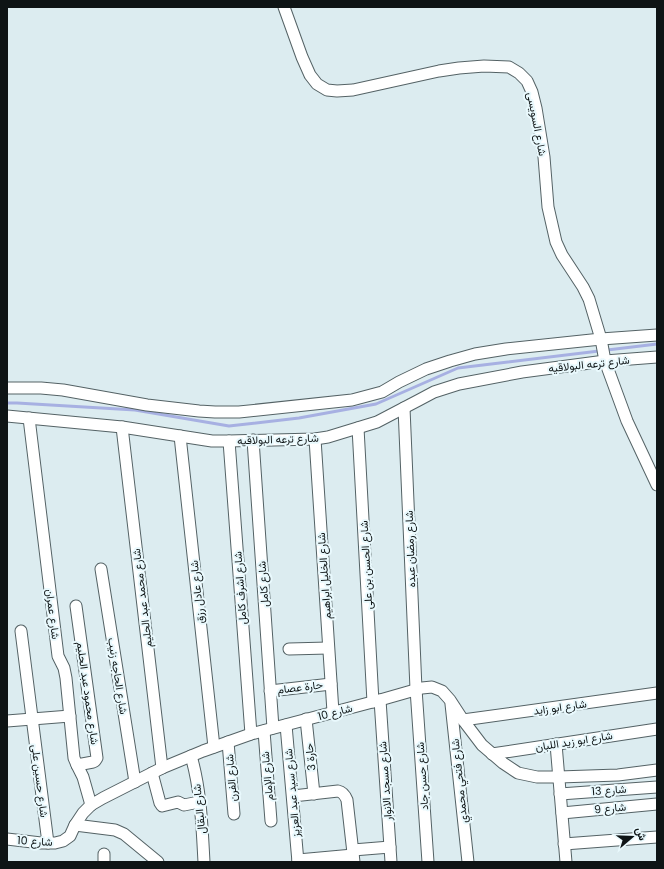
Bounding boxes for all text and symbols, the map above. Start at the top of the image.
street label: شارع السويسى [523,91,551,158]
street label: شارع ترعه البولاقيه [548,352,631,376]
street label: شارع ترعه البولاقيه [237,430,319,448]
street label: شارع رمضان عبده [401,510,419,588]
street label: شارع الحسن بن على [356,520,376,610]
street label: شارع الخليل ابراهيم [313,532,335,620]
street label: شارع محمد عبد الحليم [128,547,156,648]
street label: شارع اشرف كامل [229,551,251,625]
street label: شارع عادل رزق [186,559,208,624]
street label: شارع كامل [253,560,273,608]
street label: شارع عمران [42,588,64,640]
street label: شارع الحاجه زنيب [104,636,132,716]
street label: شارع محمود عبد الحليم [73,640,103,746]
street label: حارة عصام [276,676,324,698]
street label: شارع ابو زايد [532,695,588,719]
street label: شارع 10 [316,700,355,724]
street label: شارع ابو زيد اللبان [534,727,614,755]
street label: شارع فتحي محمدي [447,737,473,824]
street label: شارع مسجد الانوار [374,740,396,822]
street label: شارع حسن جاد [412,741,432,811]
street label: حارة 3 [301,742,319,772]
street label: شارع حسين على [28,744,52,819]
street label: شارع سيد عبد العزيز [280,748,304,839]
street label: شارع الإمام [257,751,277,801]
street label: شارع الفرن [221,753,241,802]
street label: شارع 13 [591,781,627,799]
street label: شارع البقال [188,783,210,835]
street label: شارع 9 [593,799,627,817]
north arrow [612,817,652,857]
text: ش [632,825,651,843]
street label: شارع 10 [17,832,53,850]

